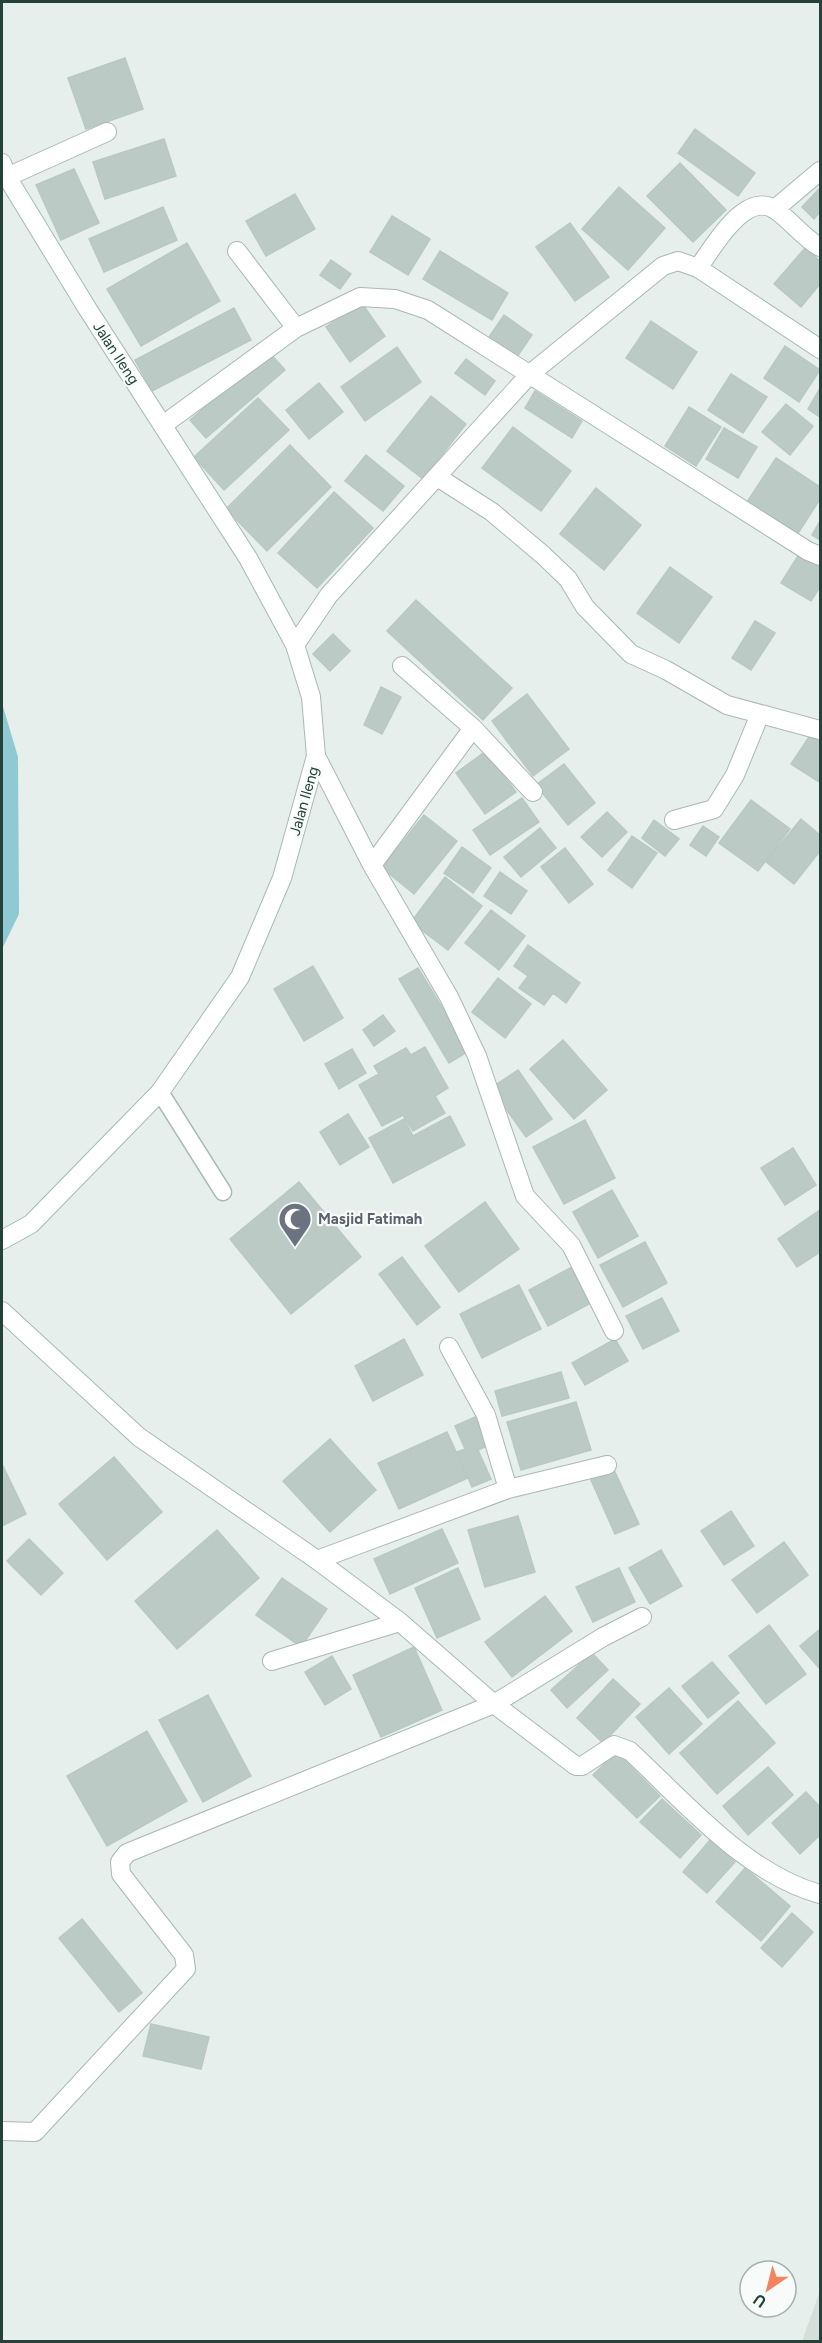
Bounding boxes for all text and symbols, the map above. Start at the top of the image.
street label: Jalan Ileng [89,318,143,388]
street label: Jalan Ileng [286,764,322,838]
mosque icon: Masjid Fatimah [277,1201,313,1248]
place label: Masjid Fatimah [318,1210,422,1228]
north arrow [738,2259,798,2319]
text: U [750,2290,770,2312]

